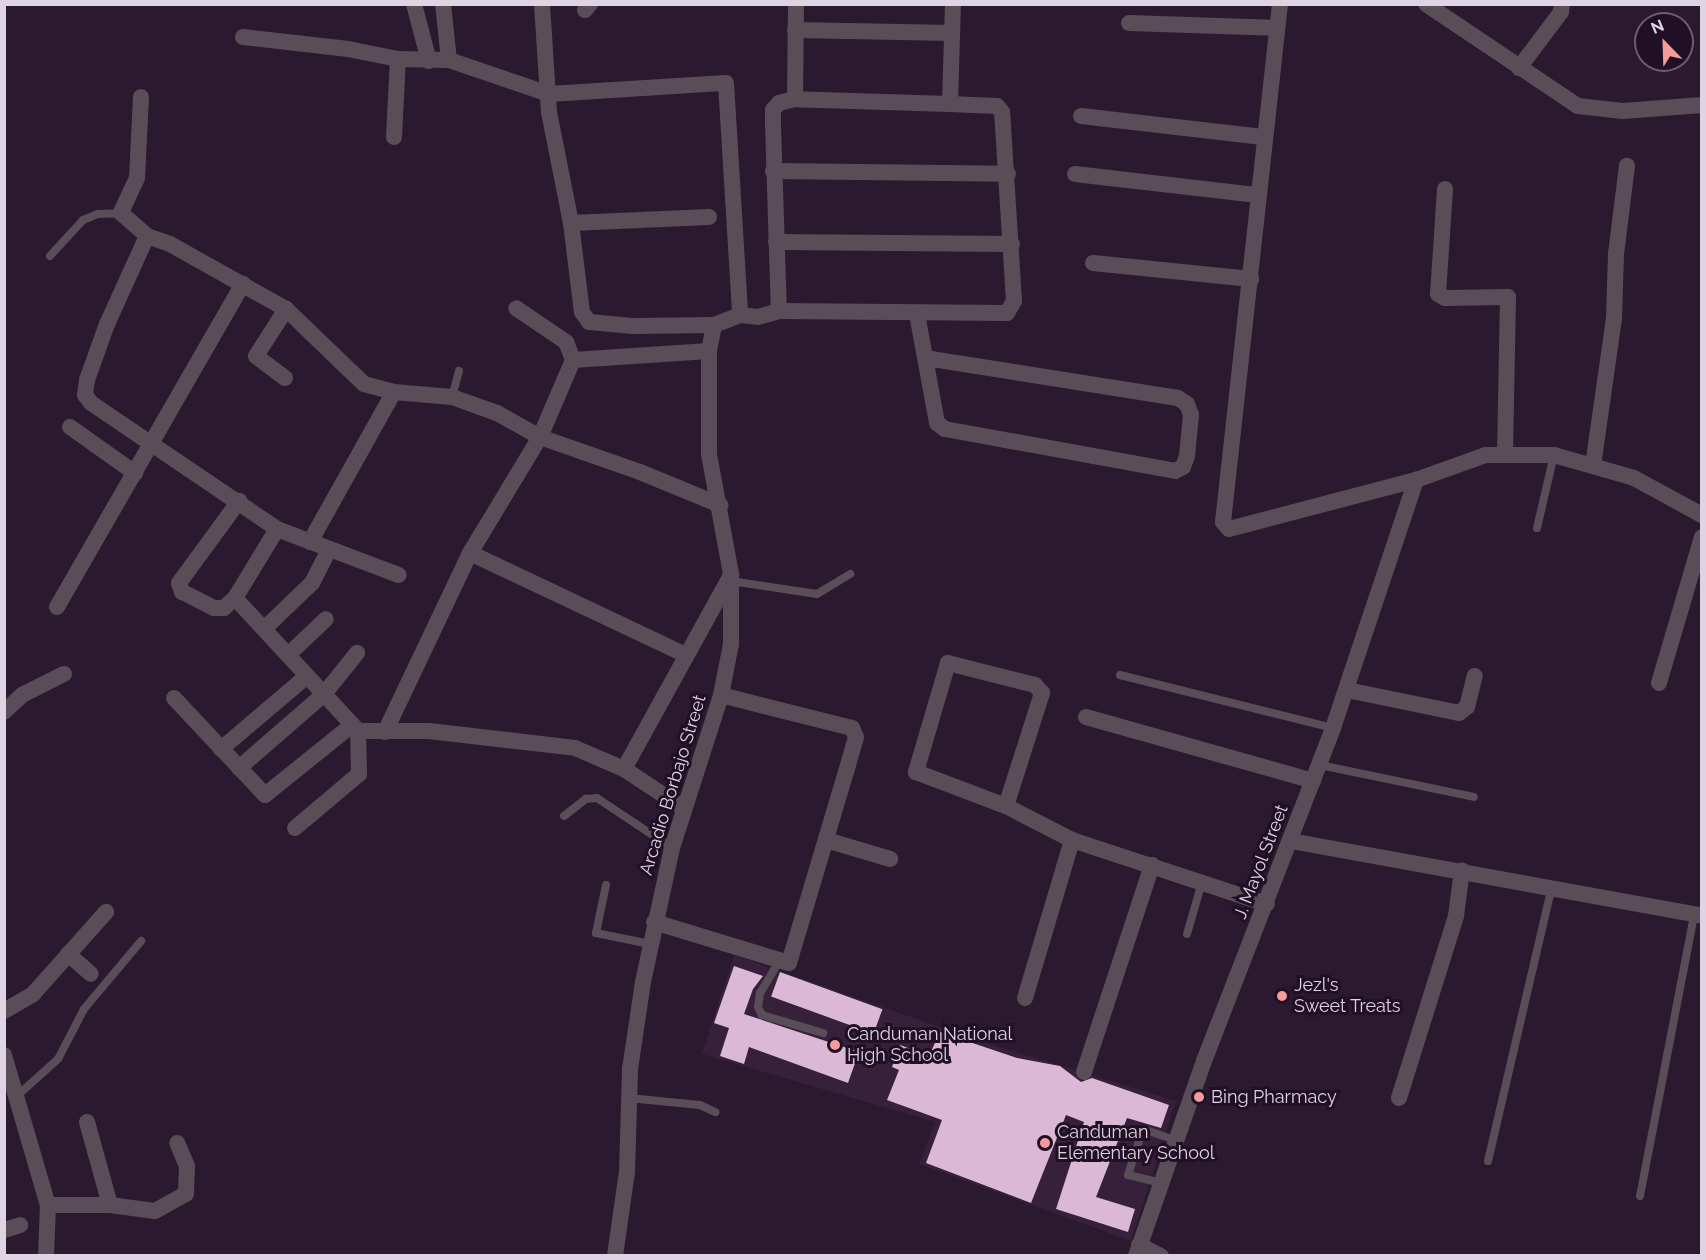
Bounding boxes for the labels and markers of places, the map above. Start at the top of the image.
place label: Jezl's Sweet Treats [1294,975,1401,1018]
marker: Jezl's Sweet Treats [1275,989,1289,1003]
place label: Canduman National High School [847,1024,1012,1066]
marker: Canduman National High School [828,1038,842,1052]
place label: Bing Pharmacy [1211,1086,1337,1108]
marker: Bing Pharmacy [1192,1090,1206,1104]
place label: Canduman Elementary School [1057,1122,1215,1164]
marker: Canduman Elementary School [1038,1136,1052,1150]

